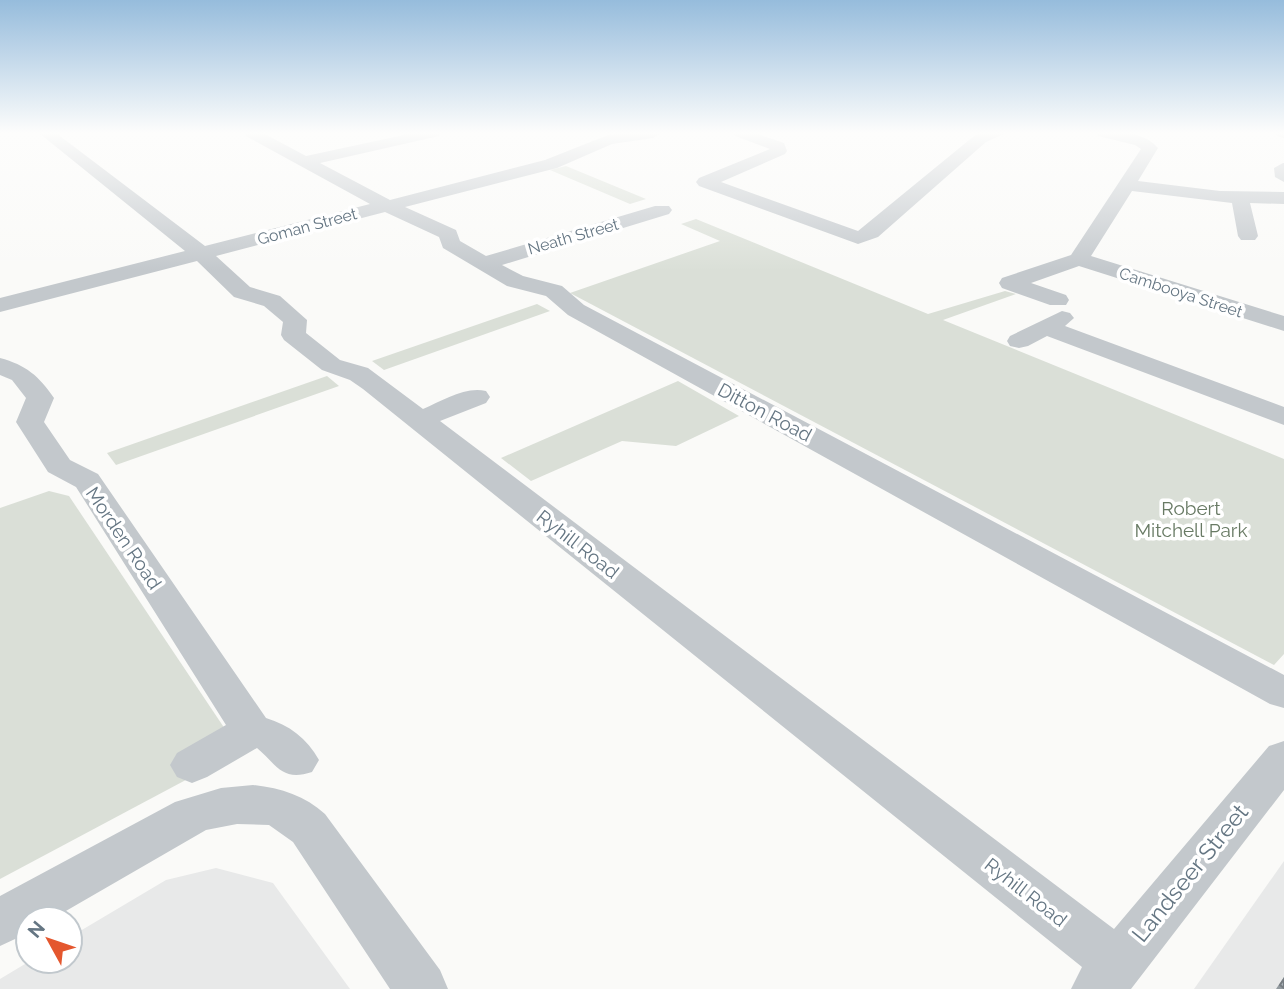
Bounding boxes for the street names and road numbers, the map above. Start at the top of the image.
street label: Goman Street [255,204,360,249]
street label: Neath Street [526,214,621,258]
street label: Cambooya Street [1117,264,1246,322]
street label: Ditton Road [714,378,816,446]
street label: Morden Road [82,483,166,593]
street label: Ryhill Road [533,505,623,583]
street label: Landseer Street [1126,798,1253,947]
street label: Ryhill Road [981,853,1071,931]

